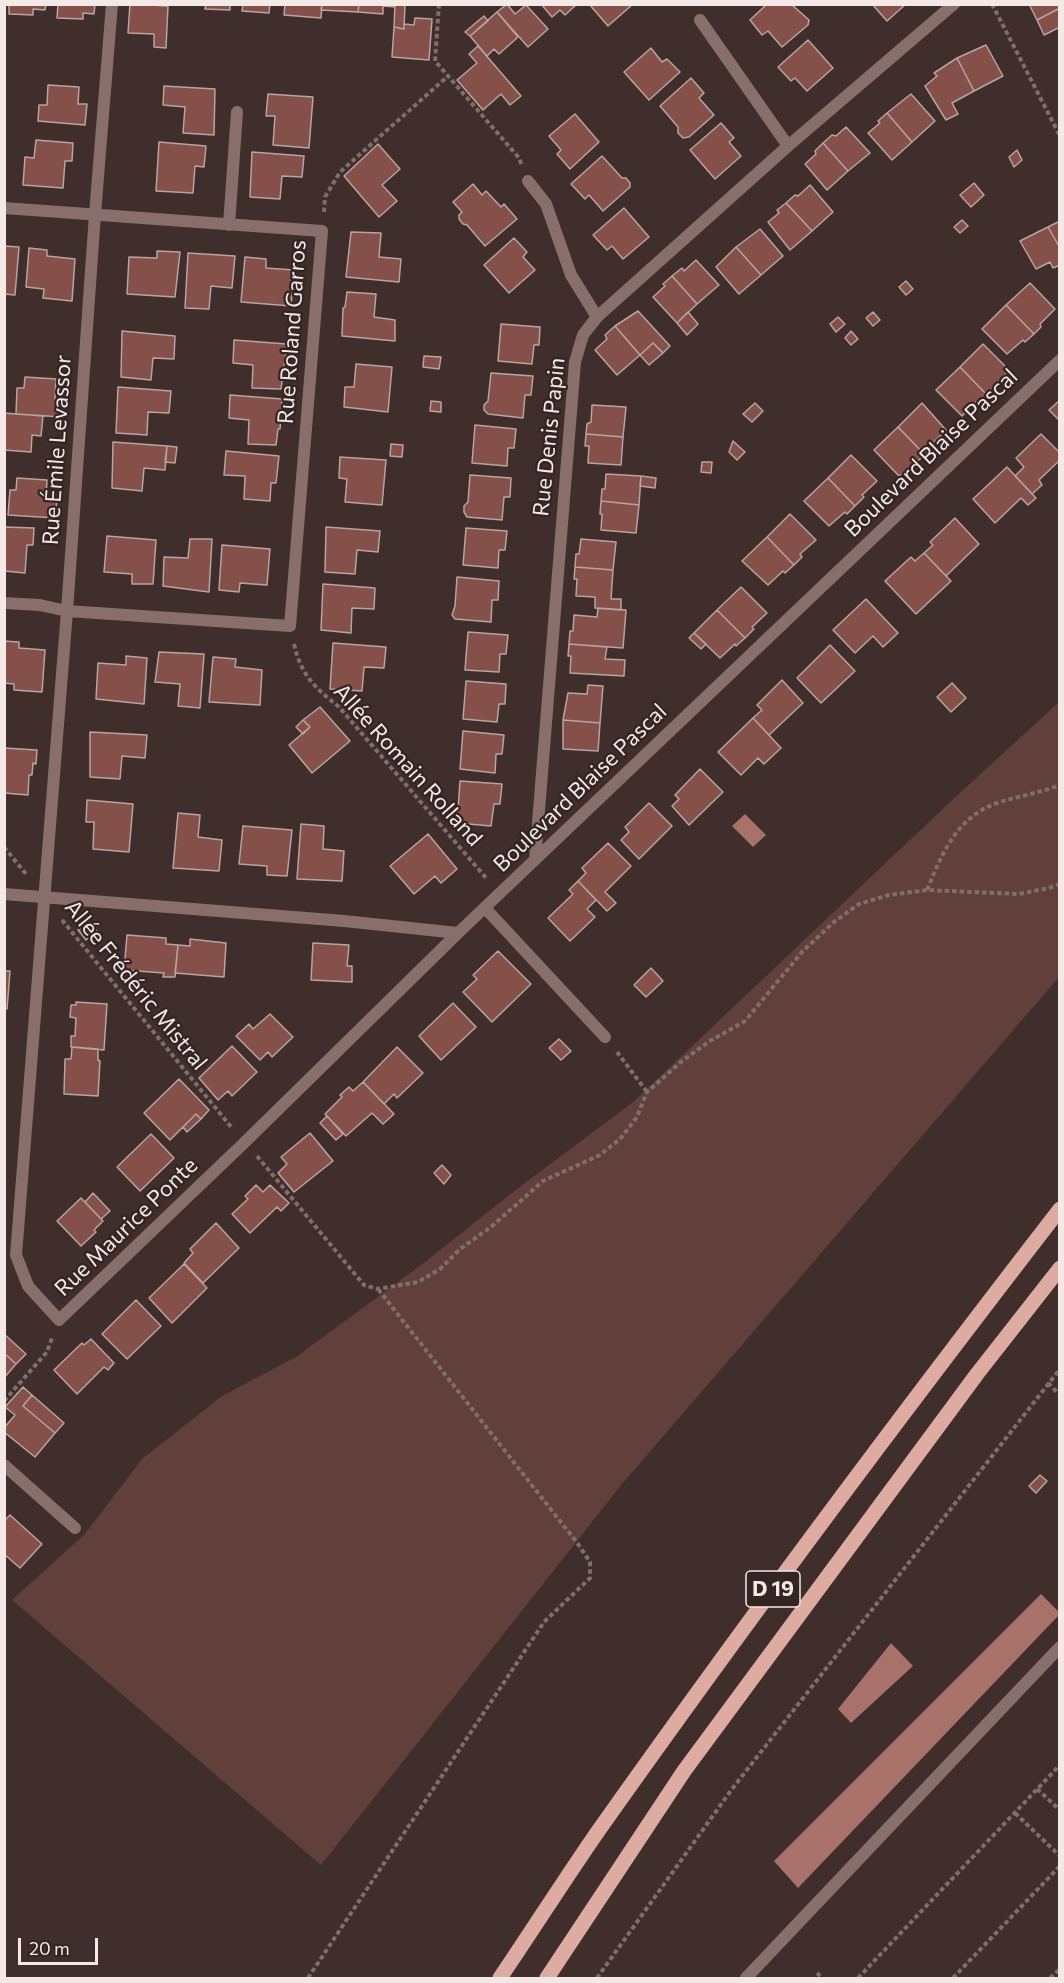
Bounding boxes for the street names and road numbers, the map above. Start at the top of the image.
street label: Rue Roland Garros [272,239,312,425]
street label: Rue Émile Levassor [37,354,77,546]
street label: Rue Denis Papin [528,356,570,518]
street label: Boulevard Blaise Pascal [839,363,1023,543]
street label: Allée Romain Rolland [328,678,488,852]
street label: Boulevard Blaise Pascal [488,698,672,878]
street label: Allée Frédéric Mistral [59,895,213,1075]
street label: Rue Maurice Ponte [49,1152,203,1302]
road number: D 19 [746,1571,800,1607]

